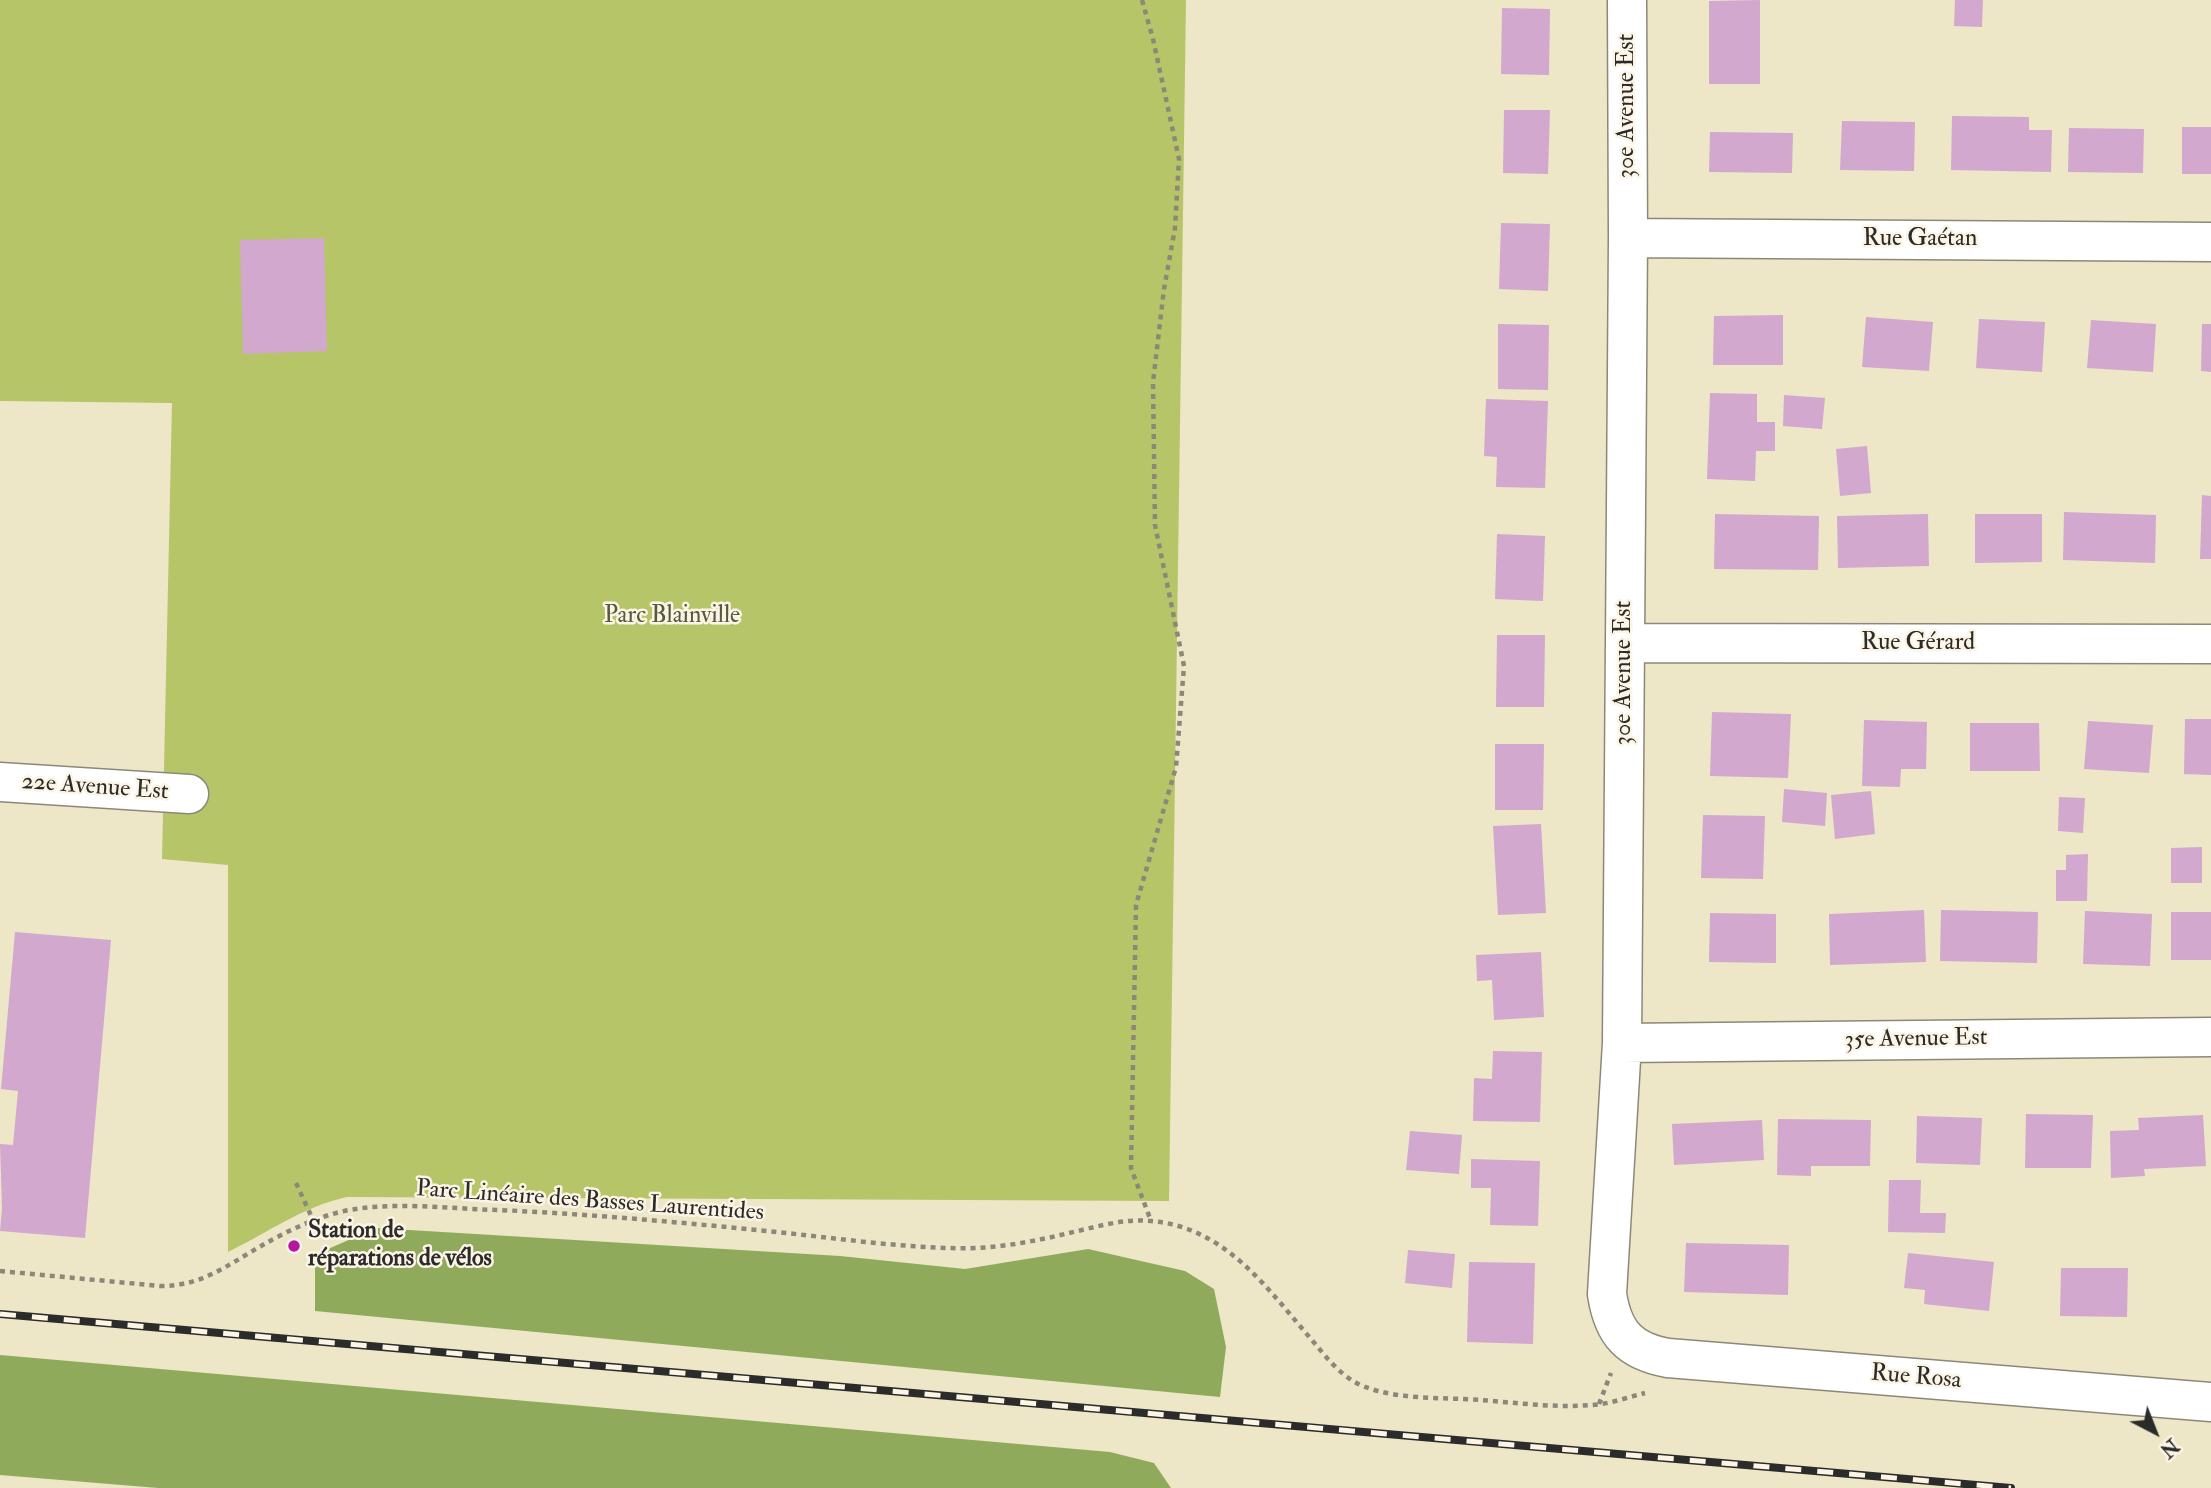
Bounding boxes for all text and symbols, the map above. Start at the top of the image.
street label: 30e Avenue Est [1614,34,1642,178]
street label: Rue Gaétan [1863,226,1977,254]
street label: 30e Avenue Est [1611,601,1639,745]
park label: Parc Blainville [604,603,740,631]
street label: Rue Gérard [1861,630,1975,658]
street label: 22e Avenue Est [21,768,169,808]
street label: 35e Avenue Est [1844,1024,1988,1056]
street label: Parc Linéaire des Basses Laurentides [415,1175,765,1229]
place label: Station de réparations de vélos [308,1218,492,1274]
marker: Station de réparations de vélos [286,1238,302,1254]
street label: Rue Rosa [1869,1360,1963,1396]
north arrow [2120,1397,2190,1467]
text: N [2155,1433,2183,1462]

